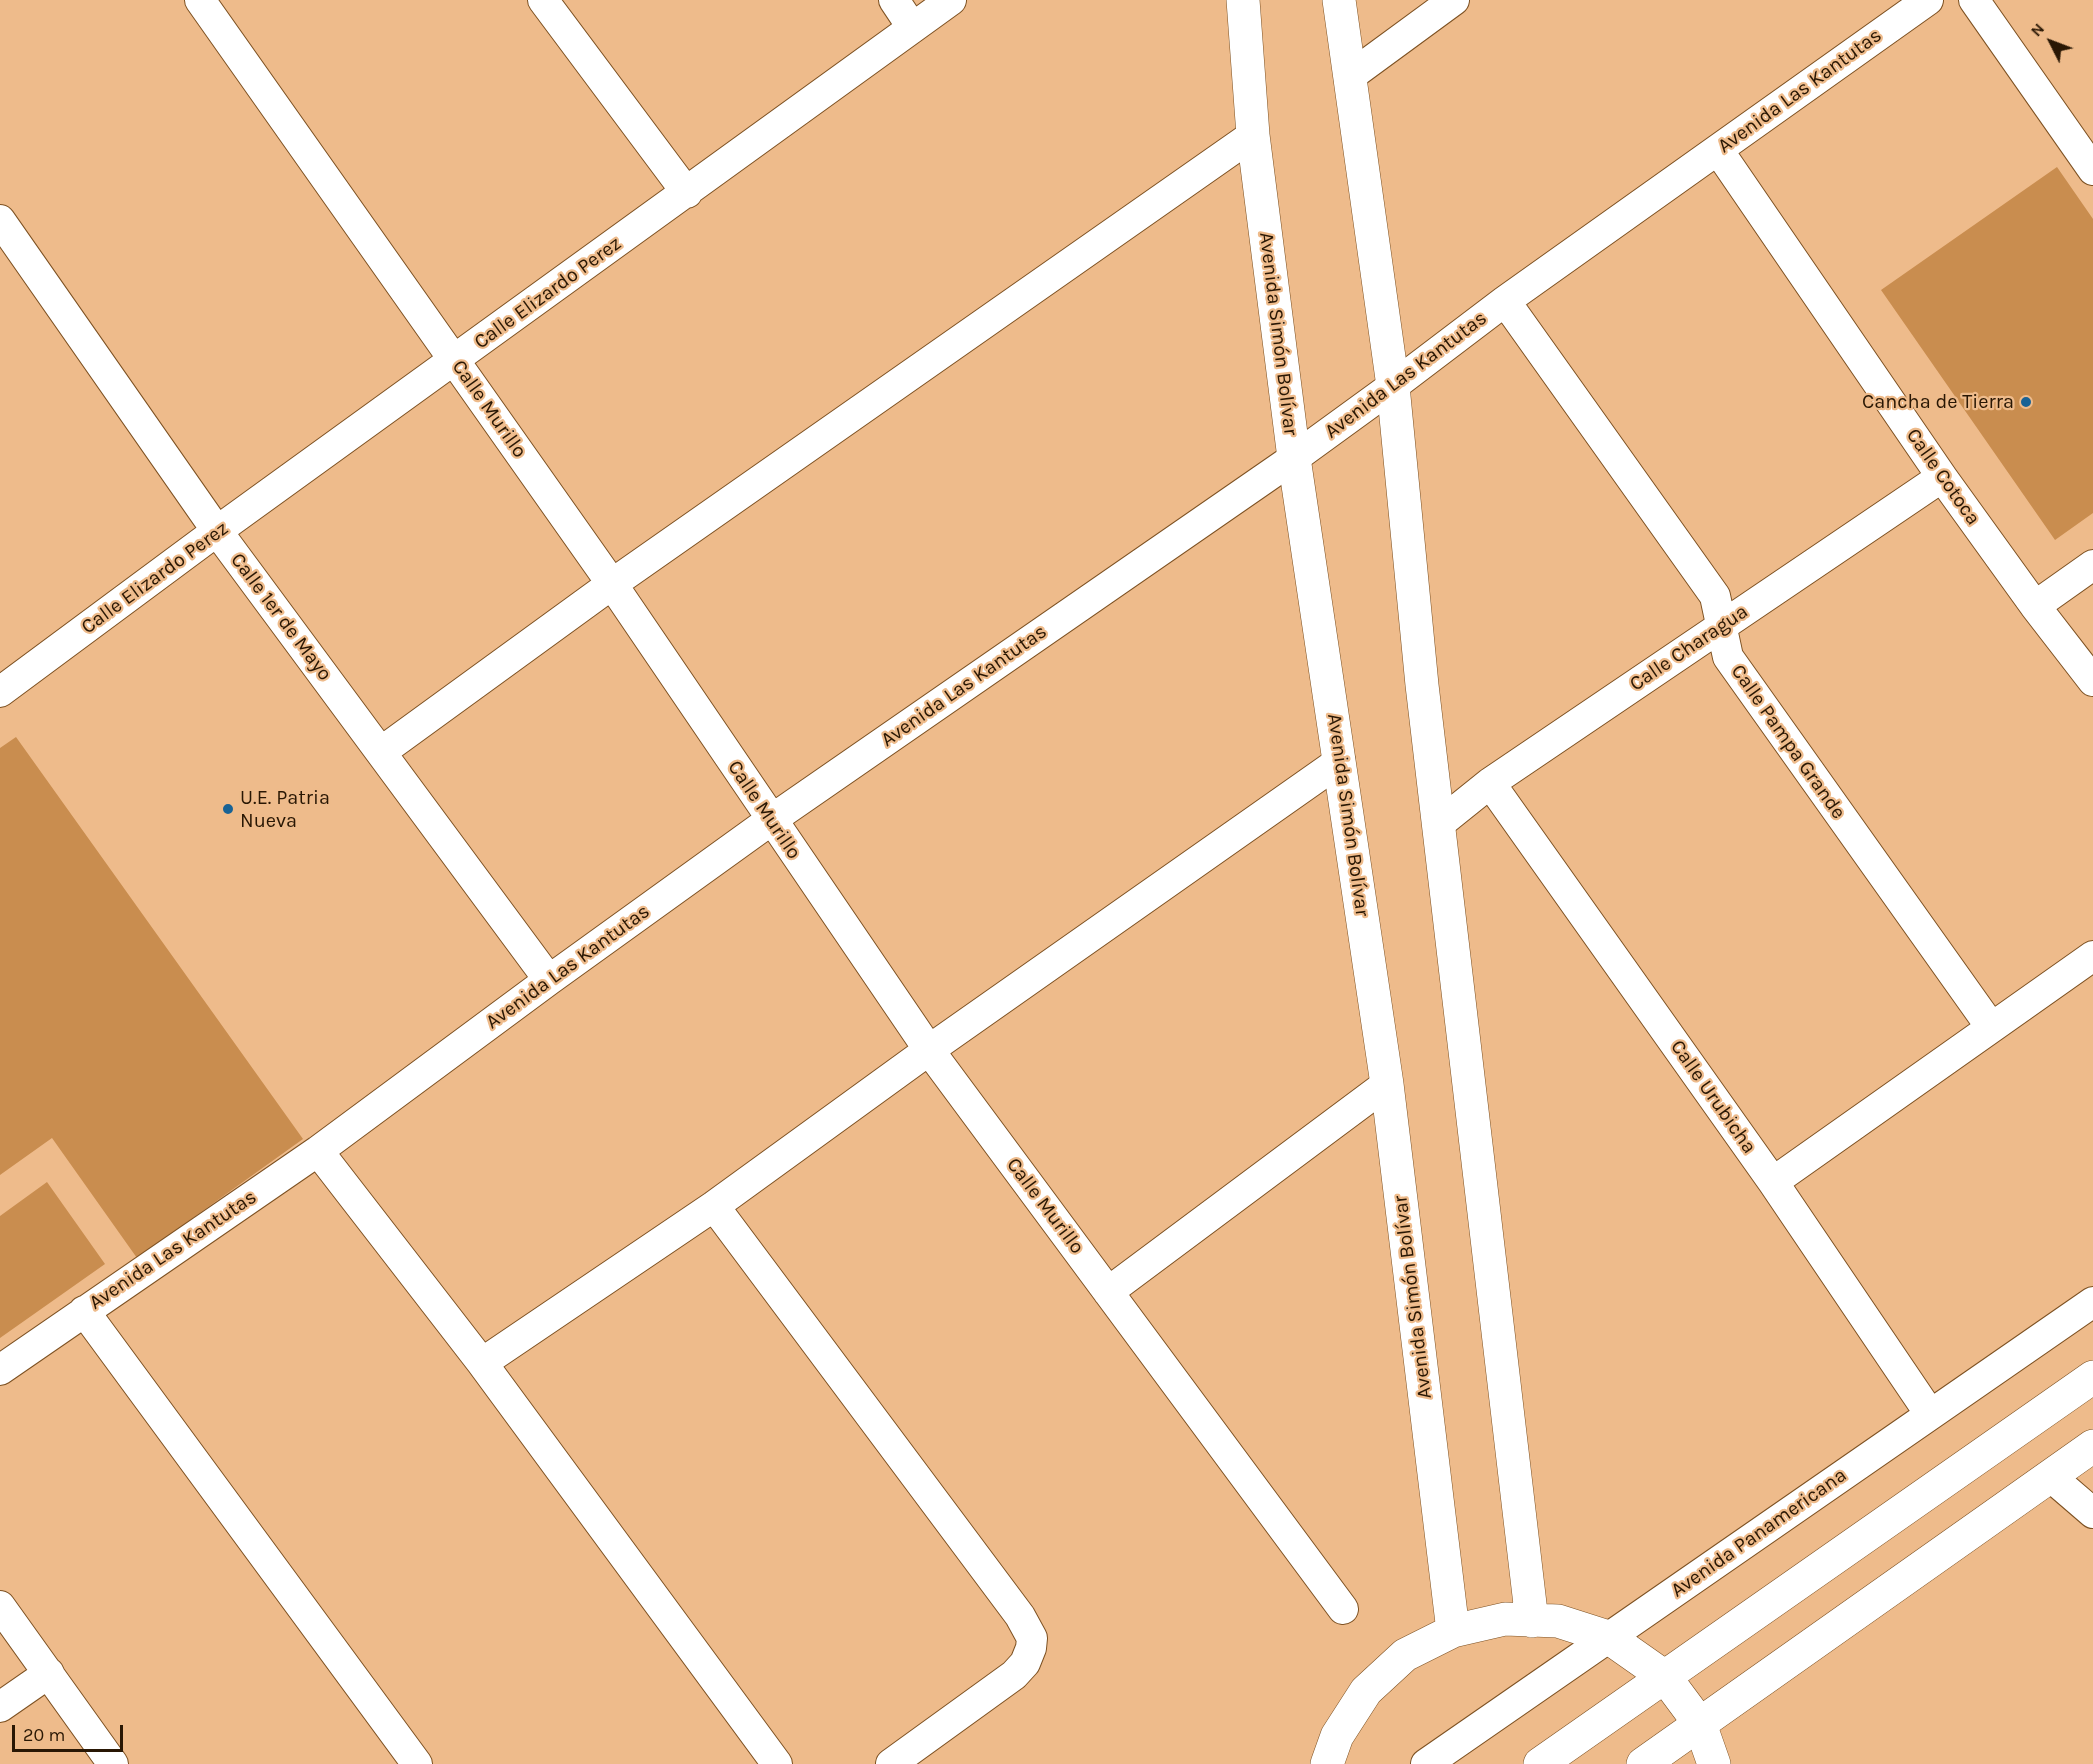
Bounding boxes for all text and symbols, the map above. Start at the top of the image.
north arrow [2021,12,2081,72]
text: N [2026,19,2048,40]
street label: Avenida Las Kantutas [1713,24,1887,158]
street label: Avenida Simón Bolívar [1254,231,1302,437]
street label: Calle Elizardo Perez [470,232,626,354]
street label: Avenida Las Kantutas [1320,306,1492,444]
street label: Calle Murillo [447,355,531,463]
place label: Cancha de Tierra [1862,390,2014,414]
marker: Cancha de Tierra [2019,395,2033,409]
street label: Calle Cotoca [1901,424,1985,530]
street label: Calle Elizardo Perez [77,517,233,639]
street label: Calle 1er de Mayo [225,549,337,685]
street label: Calle Charagua [1625,600,1753,696]
street label: Avenida Las Kantutas [877,620,1051,752]
street label: Calle Pampa Grande [1726,660,1850,824]
street label: Avenida Simón Bolívar [1322,712,1374,918]
street label: Calle Murillo [722,756,806,864]
place label: U.E. Patria Nueva [240,786,330,833]
marker: U.E. Patria Nueva [221,802,235,816]
street label: Avenida Las Kantutas [481,900,655,1034]
street label: Calle Urubicha [1665,1036,1761,1158]
street label: Calle Murillo [1001,1153,1089,1259]
street label: Avenida Las Kantutas [85,1185,261,1315]
street label: Avenida Simón Bolívar [1389,1194,1437,1400]
street label: Avenida Panamericana [1667,1463,1851,1603]
scale bar [15,1713,126,1751]
text: 20 m [23,1724,65,1746]

